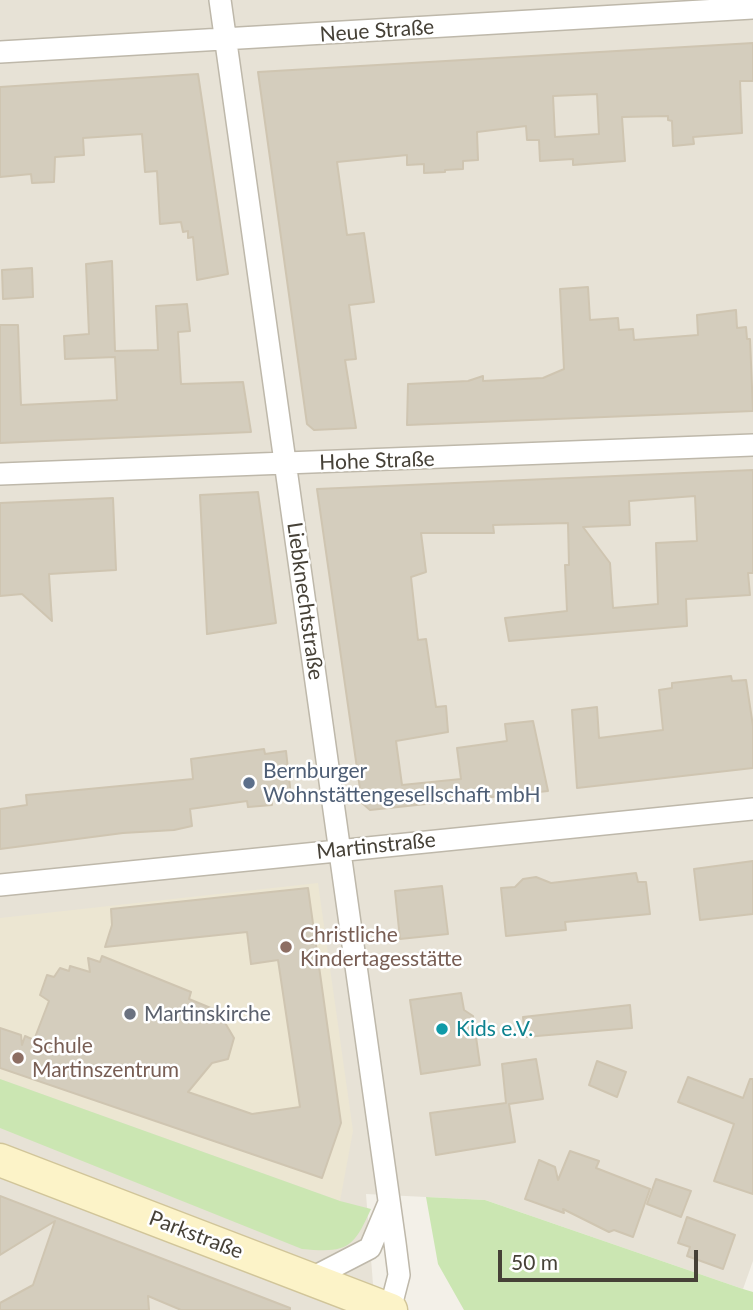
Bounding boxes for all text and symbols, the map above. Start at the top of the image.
street label: Neue Straße [319,14,435,48]
street label: Hohe Straße [319,446,435,476]
street label: Liebknechtstraße [281,520,329,682]
place label: Bernburger Wohnstättengesellschaft mbH [263,758,540,808]
marker: Bernburger Wohnstättengesellschaft mbH [241,775,257,791]
street label: Martinstraße [315,827,437,865]
place label: Christliche Kindertagesstätte [300,922,462,972]
marker: Christliche Kindertagesstätte [278,939,294,955]
place label: Martinskirche [144,1001,271,1027]
marker: Martinskirche [122,1006,138,1022]
place label: Kids e.V. [456,1016,533,1042]
marker: Kids e.V. [434,1021,450,1037]
place label: Schule Martinszentrum [32,1033,179,1083]
marker: Schule Martinszentrum [10,1050,26,1066]
street label: Parkstraße [145,1206,247,1264]
scale bar [501,1236,700,1280]
text: 50 m [511,1249,558,1274]

